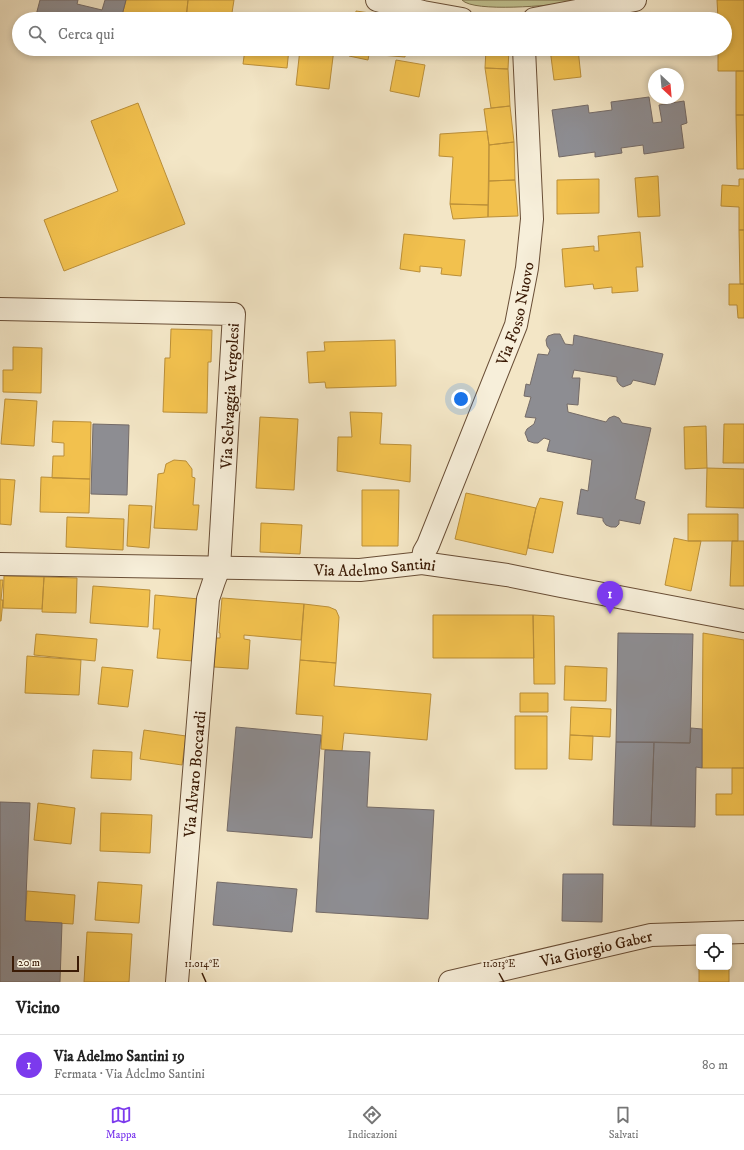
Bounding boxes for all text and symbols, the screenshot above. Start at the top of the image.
search box [12,12,732,56]
icon: search [26,23,48,45]
text: Cerca qui [58,25,114,44]
north arrow [648,68,684,104]
street label: Via Fosso Nuovo [492,261,539,369]
street label: Via Selvaggia Vergolesi [216,323,244,470]
your location [451,389,471,409]
street label: Via Adelmo Santini [313,554,437,581]
pin: 1 [597,581,623,614]
street label: Via Alvaro Boccardi [179,710,210,839]
street label: Via Giorgio Gaber [537,926,654,972]
map controls [696,934,732,970]
button: locate [696,934,732,970]
scale bar [12,954,79,973]
text: 20 m [18,956,40,970]
text: 11.014°E [185,958,219,970]
text: 11.013°E [483,958,515,970]
text: Vicino [16,997,60,1019]
text: Via Adelmo Santini 19 [54,1047,185,1066]
text: 1 [27,1057,31,1073]
text: 80 m [702,1057,728,1073]
text: Fermata · Via Adelmo Santini [54,1066,205,1082]
tab: Mappa [106,1104,136,1142]
tab: Indicazioni [348,1104,397,1142]
tab: Salvati [609,1104,638,1142]

